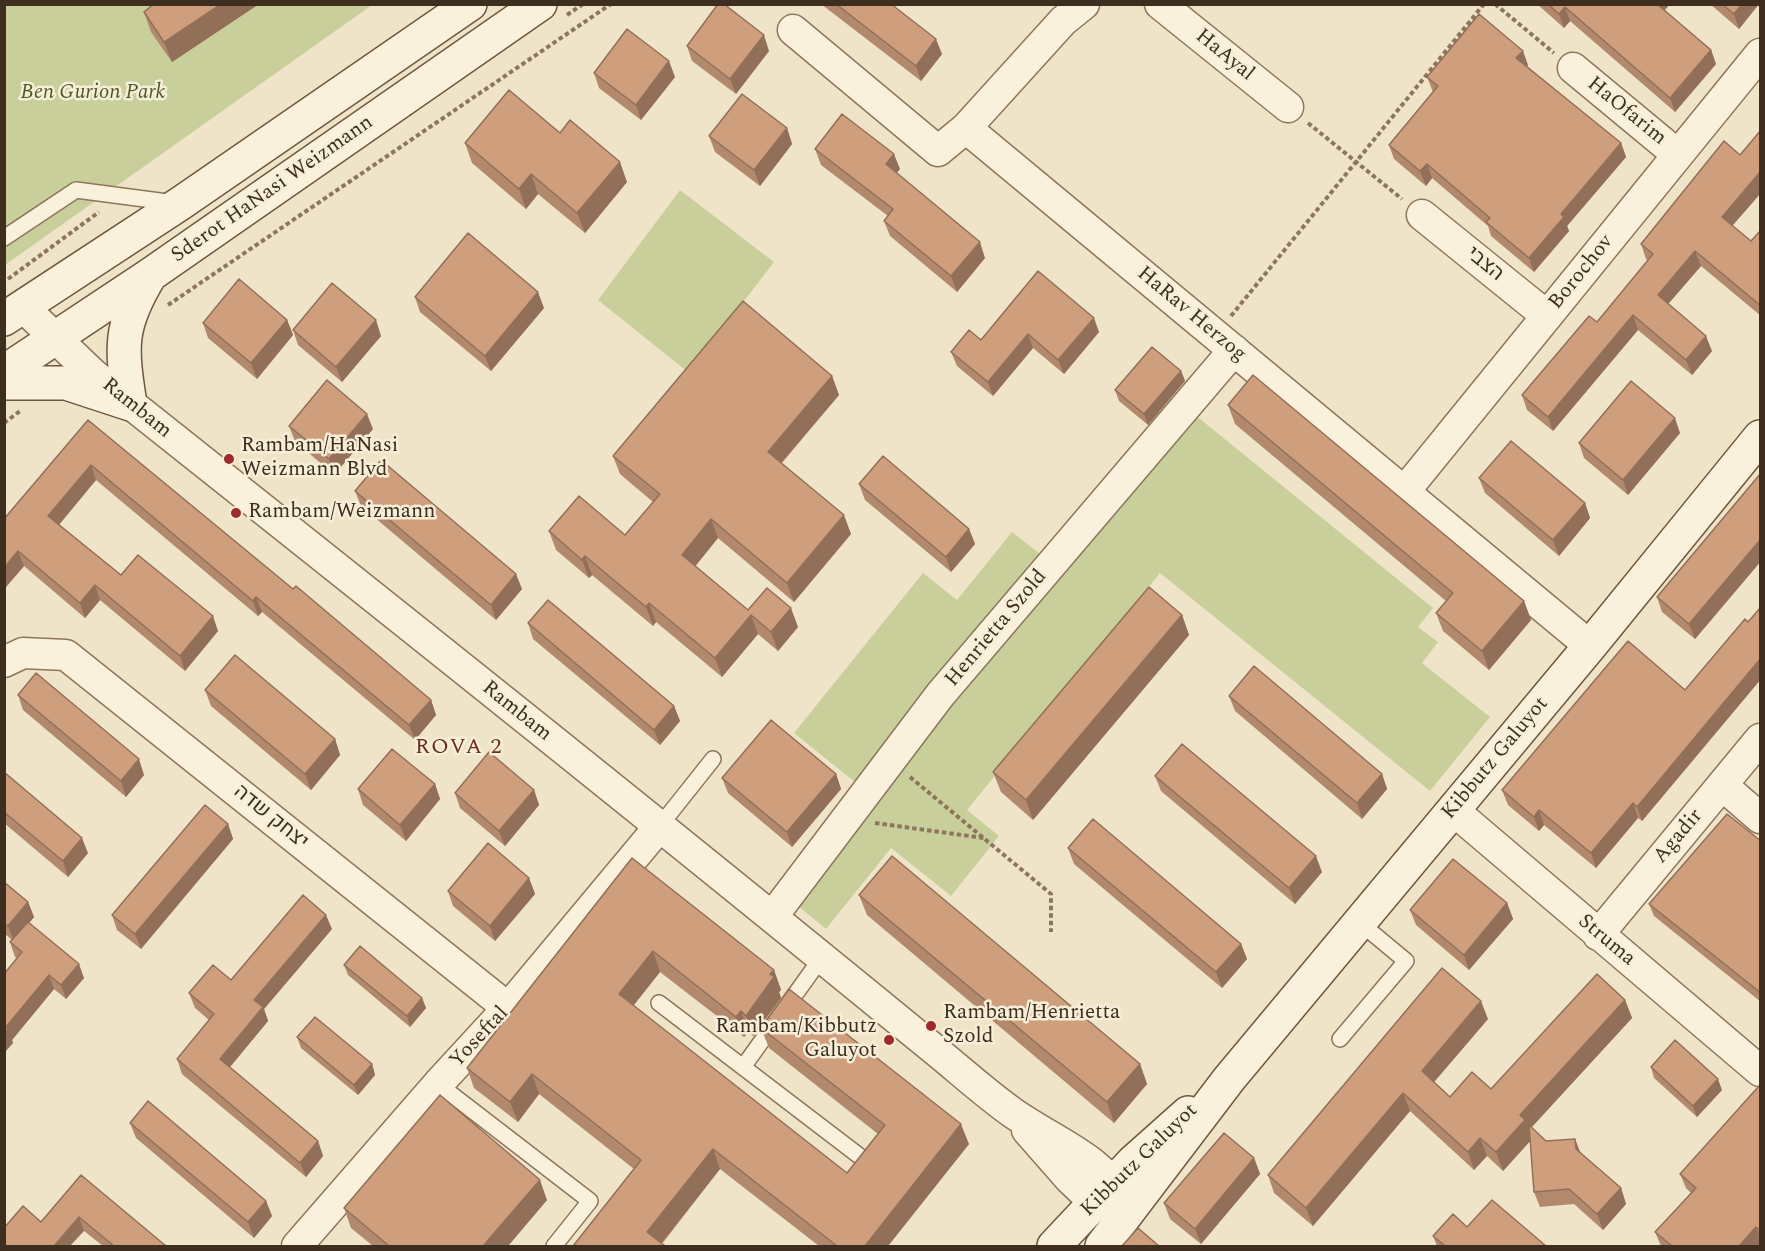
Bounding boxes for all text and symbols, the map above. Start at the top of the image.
street label: HaAyal [1189,25,1259,87]
street label: HaOfarim [1581,72,1671,152]
park label: Ben Gurion Park [21,81,165,107]
street label: Sderot HaNasi Weizmann [167,111,379,269]
street label: Borochov [1544,231,1620,315]
street label: הצבי [1460,242,1508,288]
street label: HaRav Herzog [1131,262,1251,368]
street label: Rambam [96,373,176,445]
place label: Rambam/HaNasi Weizmann Blvd [241,434,398,484]
marker: Rambam/HaNasi Weizmann Blvd [222,452,236,466]
place label: Rambam/Weizmann [248,500,435,526]
marker: Rambam/Weizmann [229,506,243,520]
street label: Henrietta Szold [941,565,1053,693]
street label: Rambam [476,676,556,748]
street label: Kibbutz Galuyot [1437,692,1555,826]
district label: ROVA 2 [415,736,503,762]
street label: יצחק שדה [228,780,312,856]
street label: Agadir [1649,805,1709,869]
street label: Struma [1572,910,1640,972]
place label: Rambam/Henrietta Szold [943,1001,1120,1051]
street label: Yoseftal [445,1002,515,1074]
place label: Rambam/Kibbutz Galuyot [715,1015,877,1065]
marker: Rambam/Henrietta Szold [924,1019,938,1033]
marker: Rambam/Kibbutz Galuyot [882,1033,896,1047]
street label: Kibbutz Galuyot [1076,1099,1204,1223]

